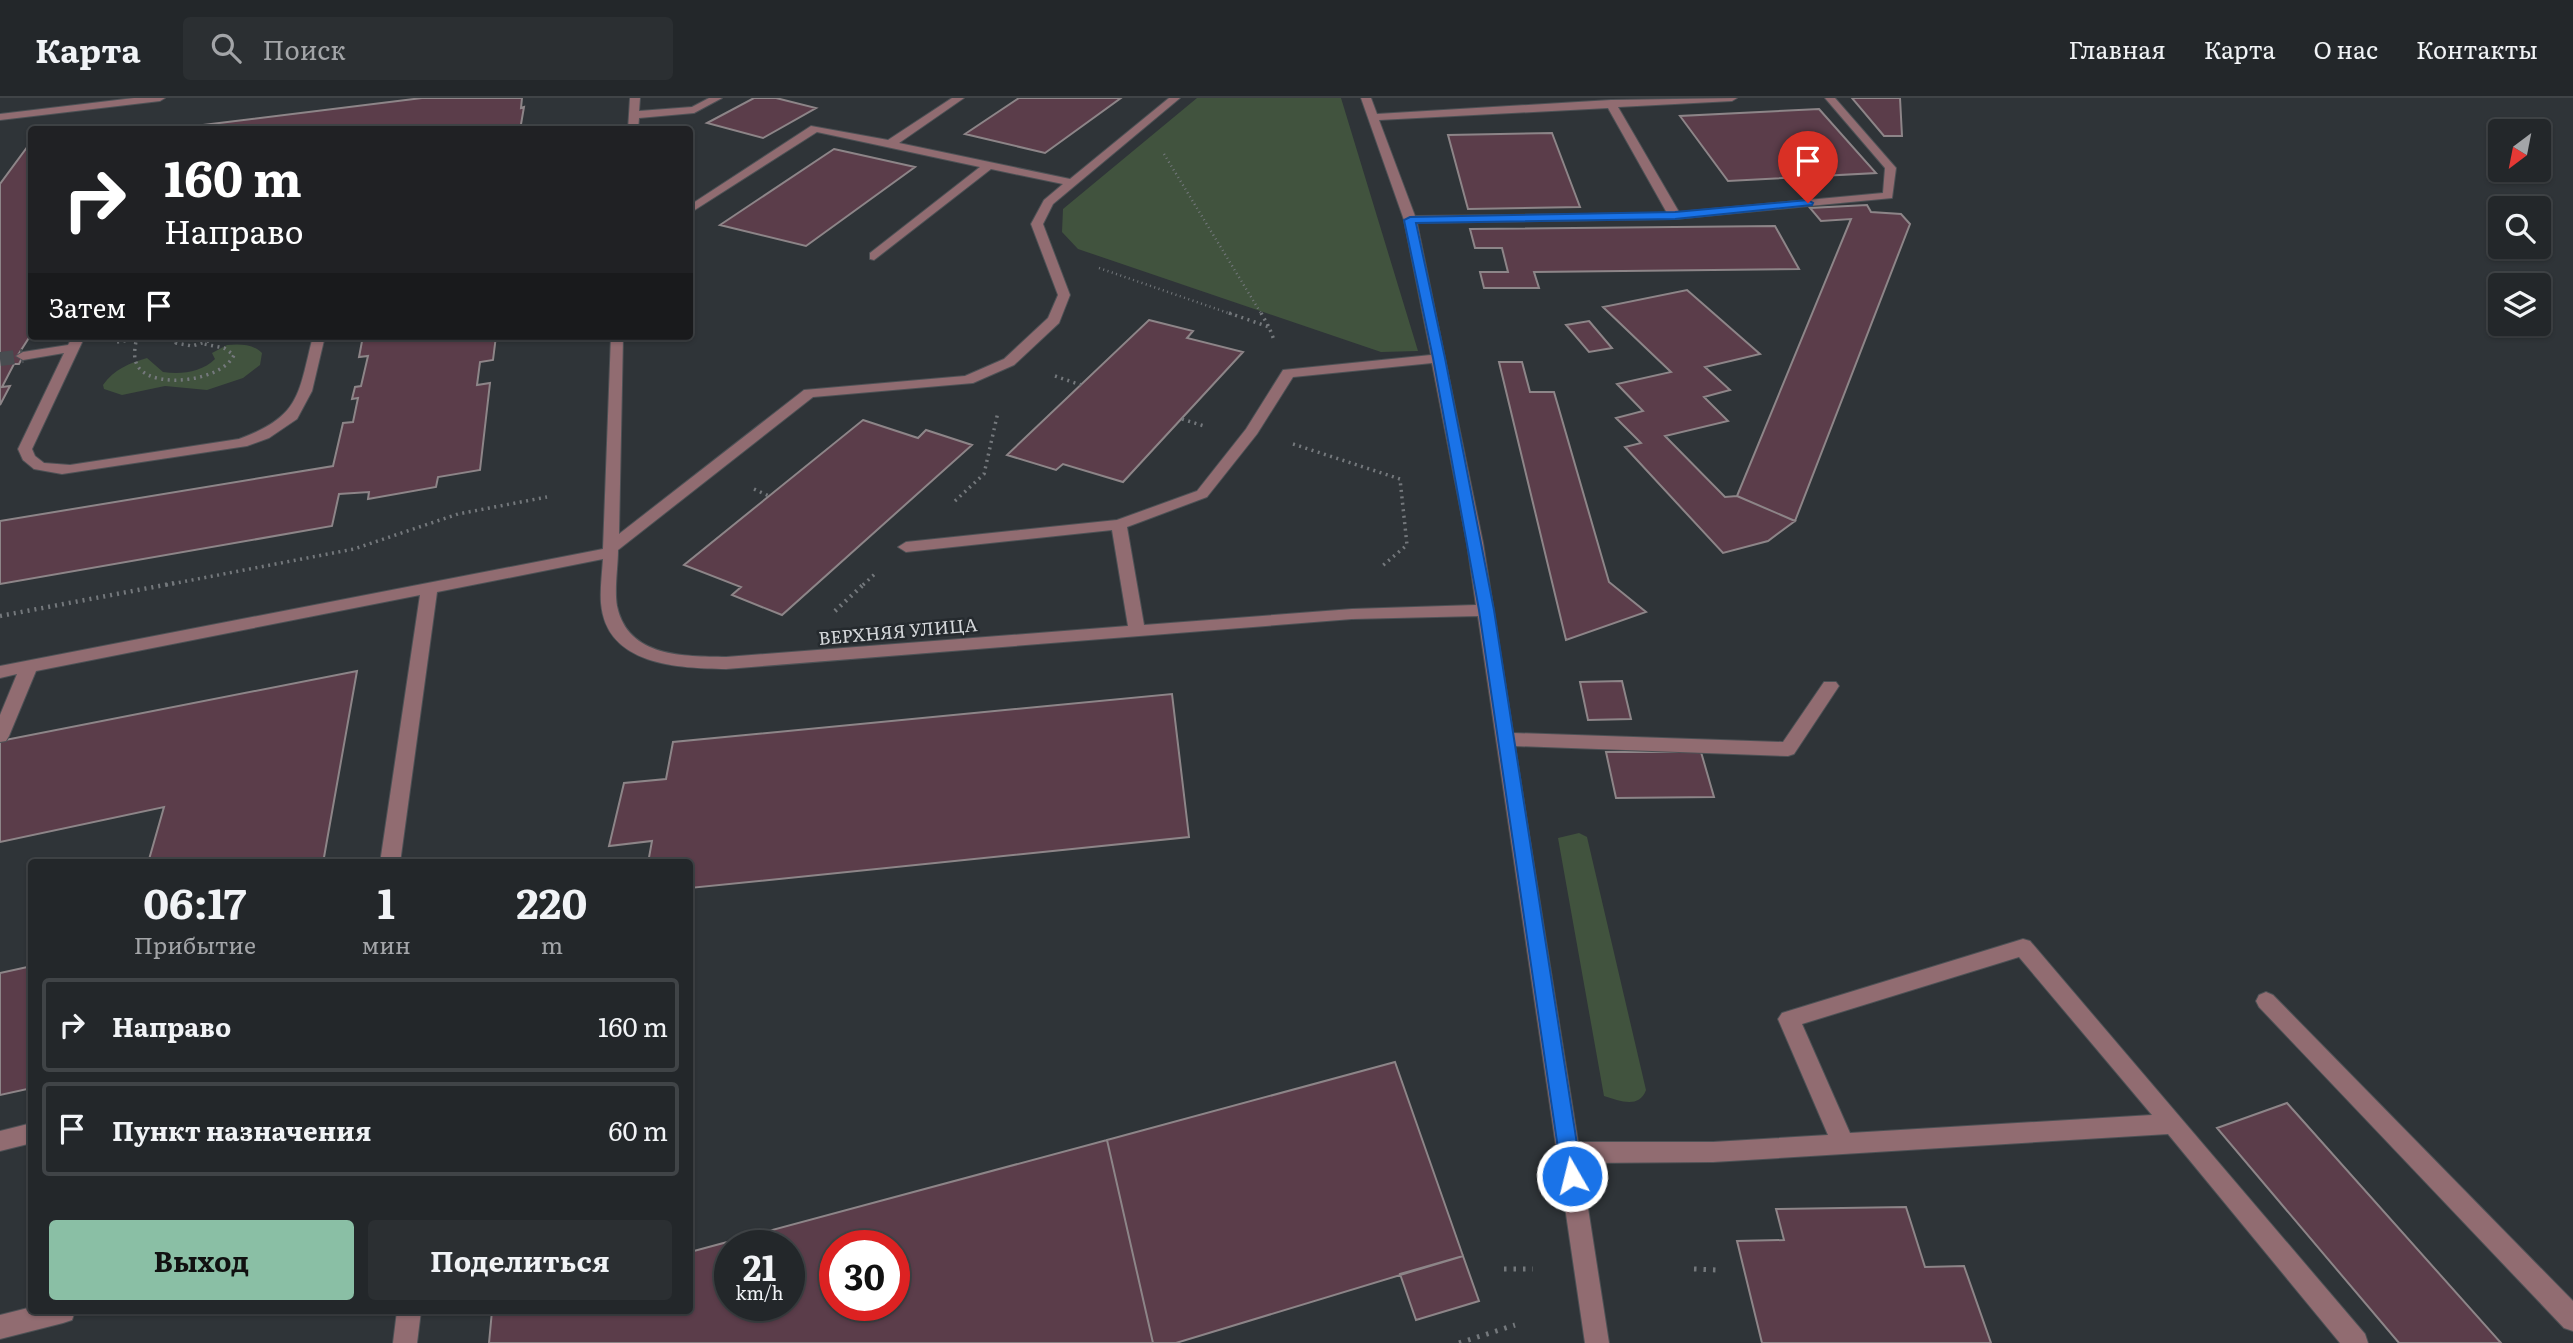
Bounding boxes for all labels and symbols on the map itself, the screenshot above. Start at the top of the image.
north arrow [2488,119,2552,182]
pin [1778,131,1838,203]
street label: ВЕРХНЯЯ УЛИЦА [817,610,979,651]
position arrow [1535,1139,1609,1213]
speed limit sign: 30 [819,1230,910,1321]

